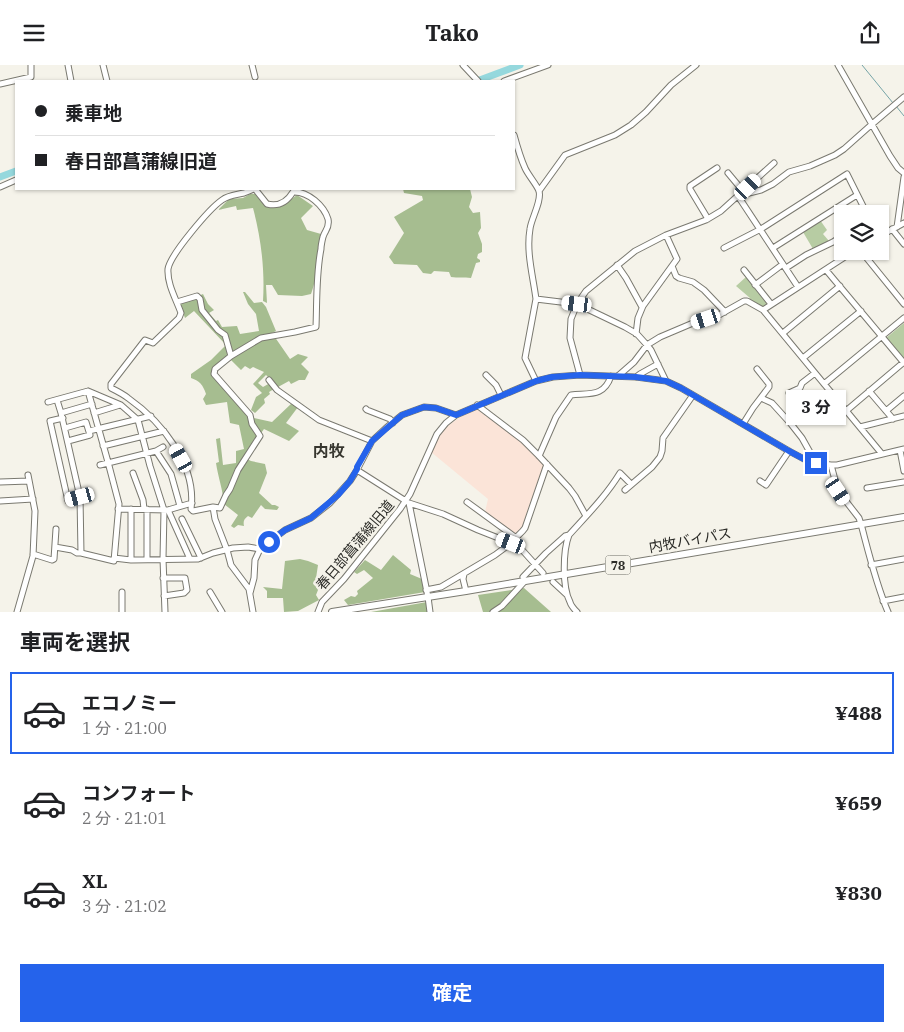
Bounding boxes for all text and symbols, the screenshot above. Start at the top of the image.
text: Tako [425,18,479,47]
icon: menu [20,19,48,47]
icon: share [856,19,884,47]
text: 乗車地 [65,101,122,125]
text: 春日部菖蒲線旧道 [65,149,217,173]
car [731,171,764,203]
map controls [834,205,889,260]
button: layers [834,205,889,260]
car [561,295,592,313]
car [689,307,722,331]
callout: 3 分 [786,391,846,425]
text: 3 分 [801,397,831,417]
car [167,441,194,475]
district label: 内牧 [313,441,345,461]
route end [805,452,827,474]
car [823,474,852,508]
car [63,486,96,508]
street label: 春日部菖蒲線旧道 [312,496,398,594]
street label: 内牧バイパス [647,524,733,556]
route start [258,531,280,553]
car [494,531,527,555]
road number: 78 [606,555,630,575]
text: 車両を選択 [20,627,130,656]
icon: car [22,691,67,736]
text: エコノミー [82,691,177,715]
text: ¥488 [835,701,882,725]
text: 1 分 · 21:00 [82,718,167,738]
icon: car [22,781,67,826]
text: コンフォート [82,781,195,805]
text: ¥659 [835,791,882,815]
text: 2 分 · 21:01 [82,808,167,828]
text: XL [82,869,108,893]
icon: car [22,871,67,916]
text: ¥830 [835,881,882,905]
text: 3 分 · 21:02 [82,896,167,916]
button: 確定 [20,964,884,1022]

